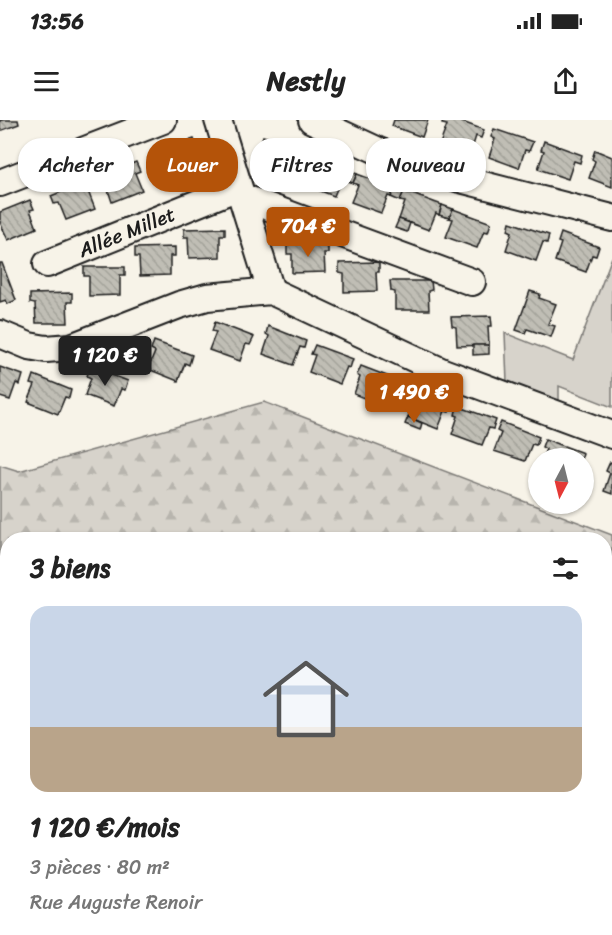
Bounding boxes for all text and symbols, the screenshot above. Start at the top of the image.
text: 13:56 [30,2,84,41]
text: Nestly [267,57,345,105]
icon: menu [30,65,63,98]
icon: share [549,65,582,98]
chip: Acheter [18,138,134,192]
chip: Louer [146,138,238,192]
chip: Filtres [250,138,354,192]
chip: Nouveau [366,138,486,192]
street label: Allée Millet [72,196,181,268]
pin: 704 € [266,207,350,258]
text: 704 € [280,209,336,244]
pin: 1 120 € [50,336,160,387]
text: 1 120 € [72,338,138,373]
pin: 1 490 € [359,373,469,424]
text: 1 490 € [379,375,449,410]
north arrow [528,448,594,514]
map controls [528,448,594,514]
text: 3 biens [30,545,111,591]
icon: filters [549,552,582,585]
icon: home [252,645,360,753]
text: 1 120 €/mois [30,804,180,850]
text: 3 pièces · 80 m² [30,850,170,885]
text: Rue Auguste Renoir [30,885,202,920]

